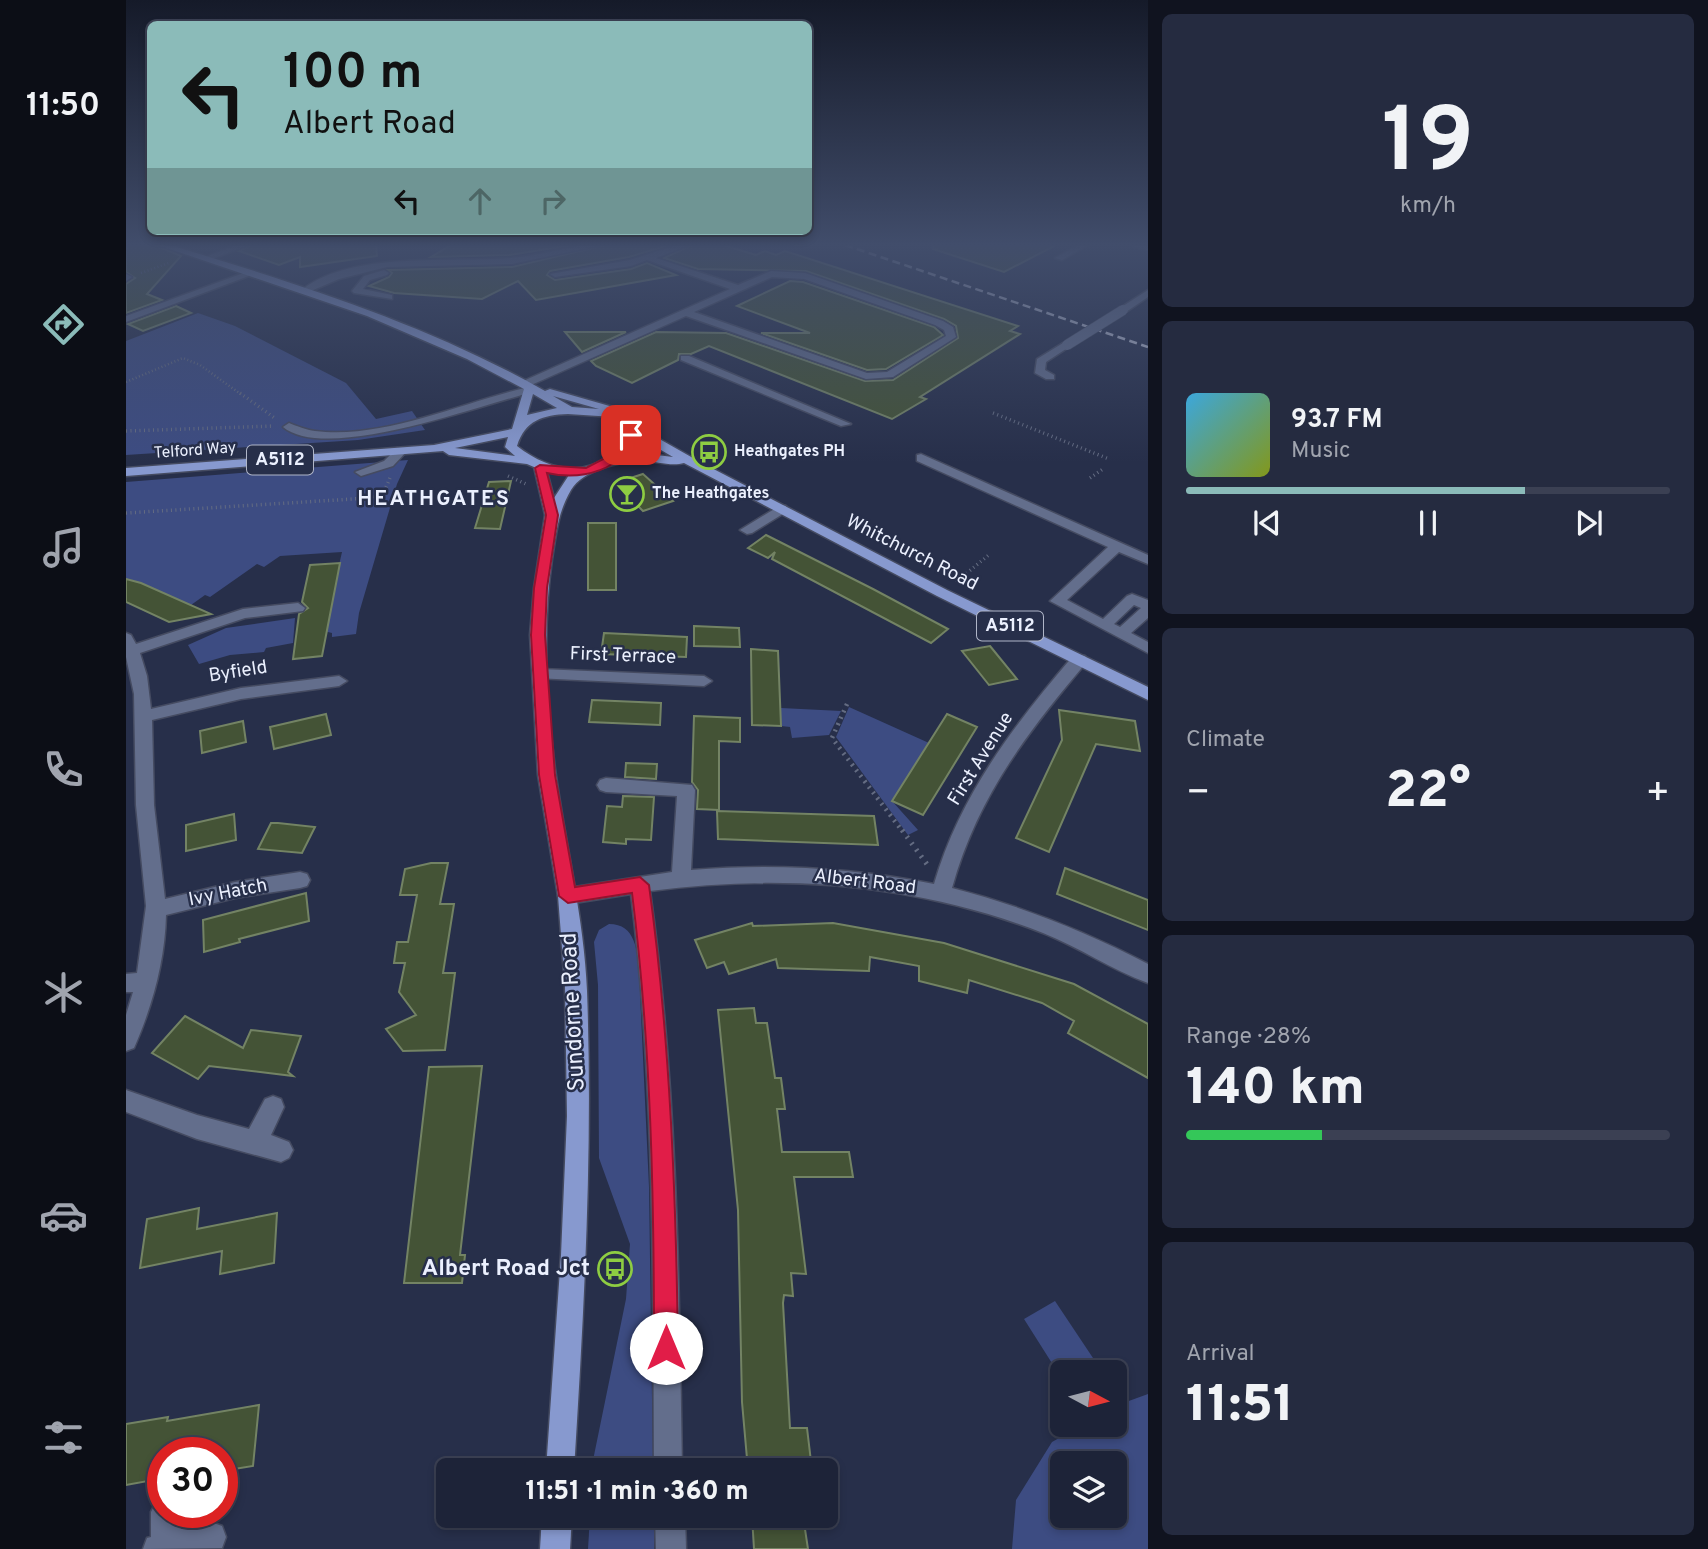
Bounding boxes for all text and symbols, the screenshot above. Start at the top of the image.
text: 100 m [283,44,422,106]
icon: left [168,49,259,140]
text: 11:50 [26,87,100,127]
text: 19 [1382,89,1474,204]
text: Albert Road [283,105,456,145]
icon: left [388,182,426,220]
icon: ahead [461,182,499,220]
icon: right [534,182,572,220]
text: km/h [1400,192,1456,221]
icon: directions [39,300,88,349]
text: 93.7 FM [1291,404,1383,437]
pin [601,405,661,465]
icon: arrive [612,416,650,454]
bus stop icon: Heathgates PH [690,433,728,471]
text: Music [1291,437,1351,466]
street label: Telford Way [153,438,237,464]
place label: Heathgates PH [734,442,845,462]
road number: A5112 [247,446,313,474]
bar icon: The Heathgates [608,475,646,513]
place label: The Heathgates [652,484,770,504]
district label: HEATHGATES [357,486,511,513]
icon: previous [1248,504,1286,542]
icon: pause [1409,504,1447,542]
icon: next [1570,504,1608,542]
street label: Whitchurch Road [842,509,982,597]
icon: music [39,523,88,572]
road number: A5112 [977,612,1043,640]
street label: First Terrace [569,642,677,670]
street label: Byfield [207,656,269,688]
street label: First Avenue [943,708,1019,810]
text: Climate [1186,726,1265,755]
icon: phone [39,745,88,794]
text: 22° [1385,760,1471,826]
text: − [1186,770,1211,819]
text: + [1645,770,1670,819]
street label: Albert Road [813,864,917,900]
street label: Ivy Hatch [187,874,269,912]
street label: Sundorne Road [555,932,593,1092]
icon: climate [39,968,88,1017]
text: Range · 28% [1186,1023,1311,1052]
text: 140 km [1186,1057,1365,1123]
icon: car [39,1191,88,1240]
bus stop icon: Albert Road Jct [596,1250,634,1288]
place label: Albert Road Jct [422,1255,590,1284]
position arrow [629,1311,703,1385]
text: Arrival [1186,1340,1255,1369]
north arrow [1050,1360,1127,1437]
map controls [1050,1360,1127,1528]
text: 11:51 [1186,1374,1294,1440]
icon: filters [39,1413,88,1462]
speed limit sign: 30 [147,1437,238,1528]
button: layers [1050,1451,1127,1528]
text: 11:51 · 1 min · 360 m [526,1476,748,1509]

